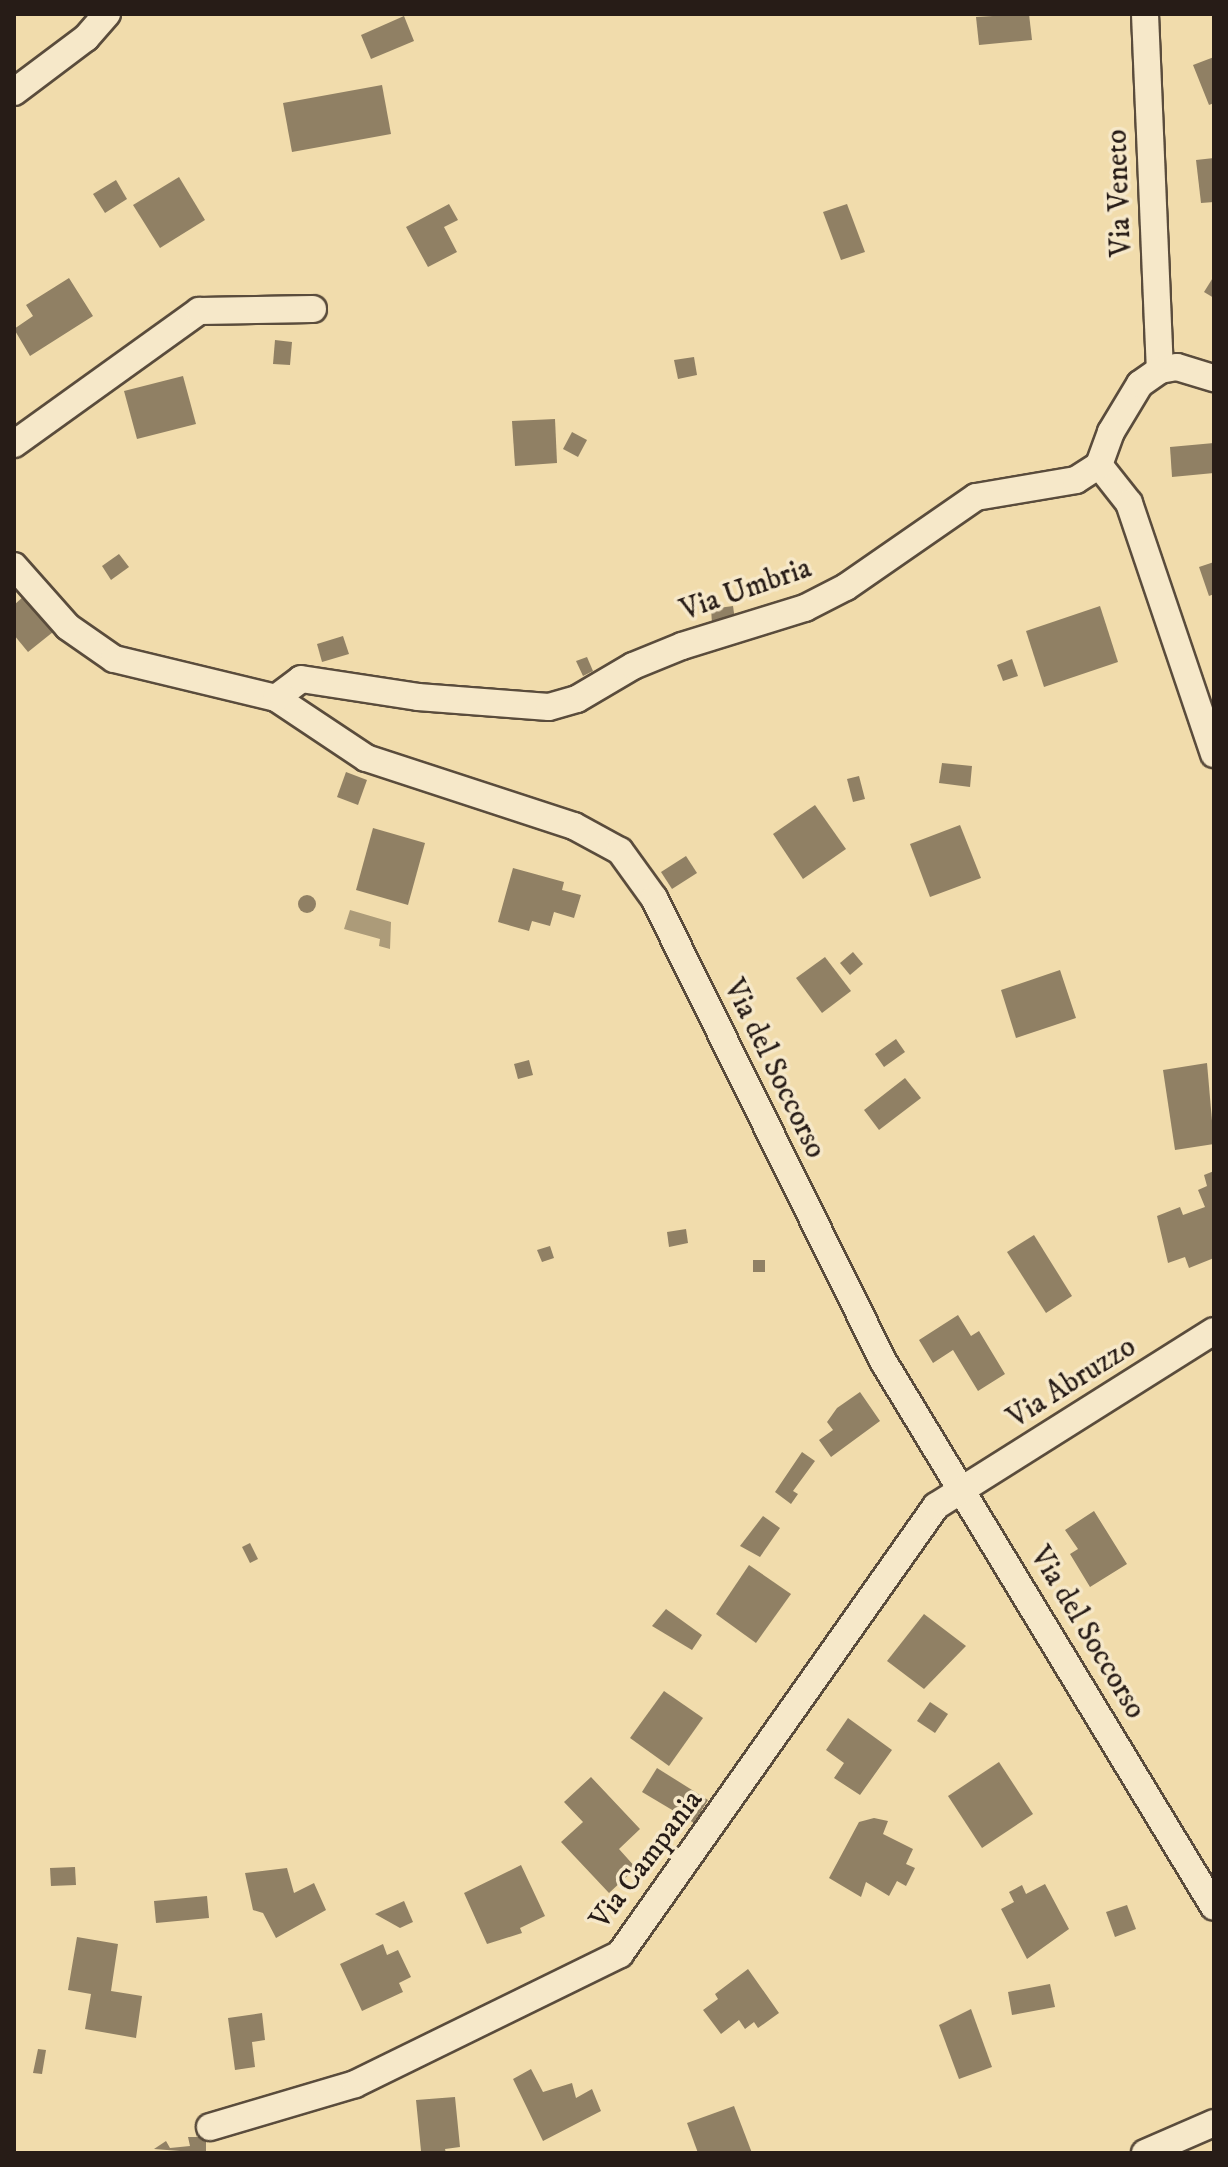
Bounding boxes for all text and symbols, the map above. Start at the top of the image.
street label: Via Veneto [1100,129,1140,257]
street label: Via Umbria [676,551,816,629]
street label: Via del Soccorso [715,974,833,1164]
street label: Via Abruzzo [1001,1329,1143,1437]
street label: Via del Soccorso [1021,1540,1153,1726]
street label: Via Campania [583,1783,711,1937]

